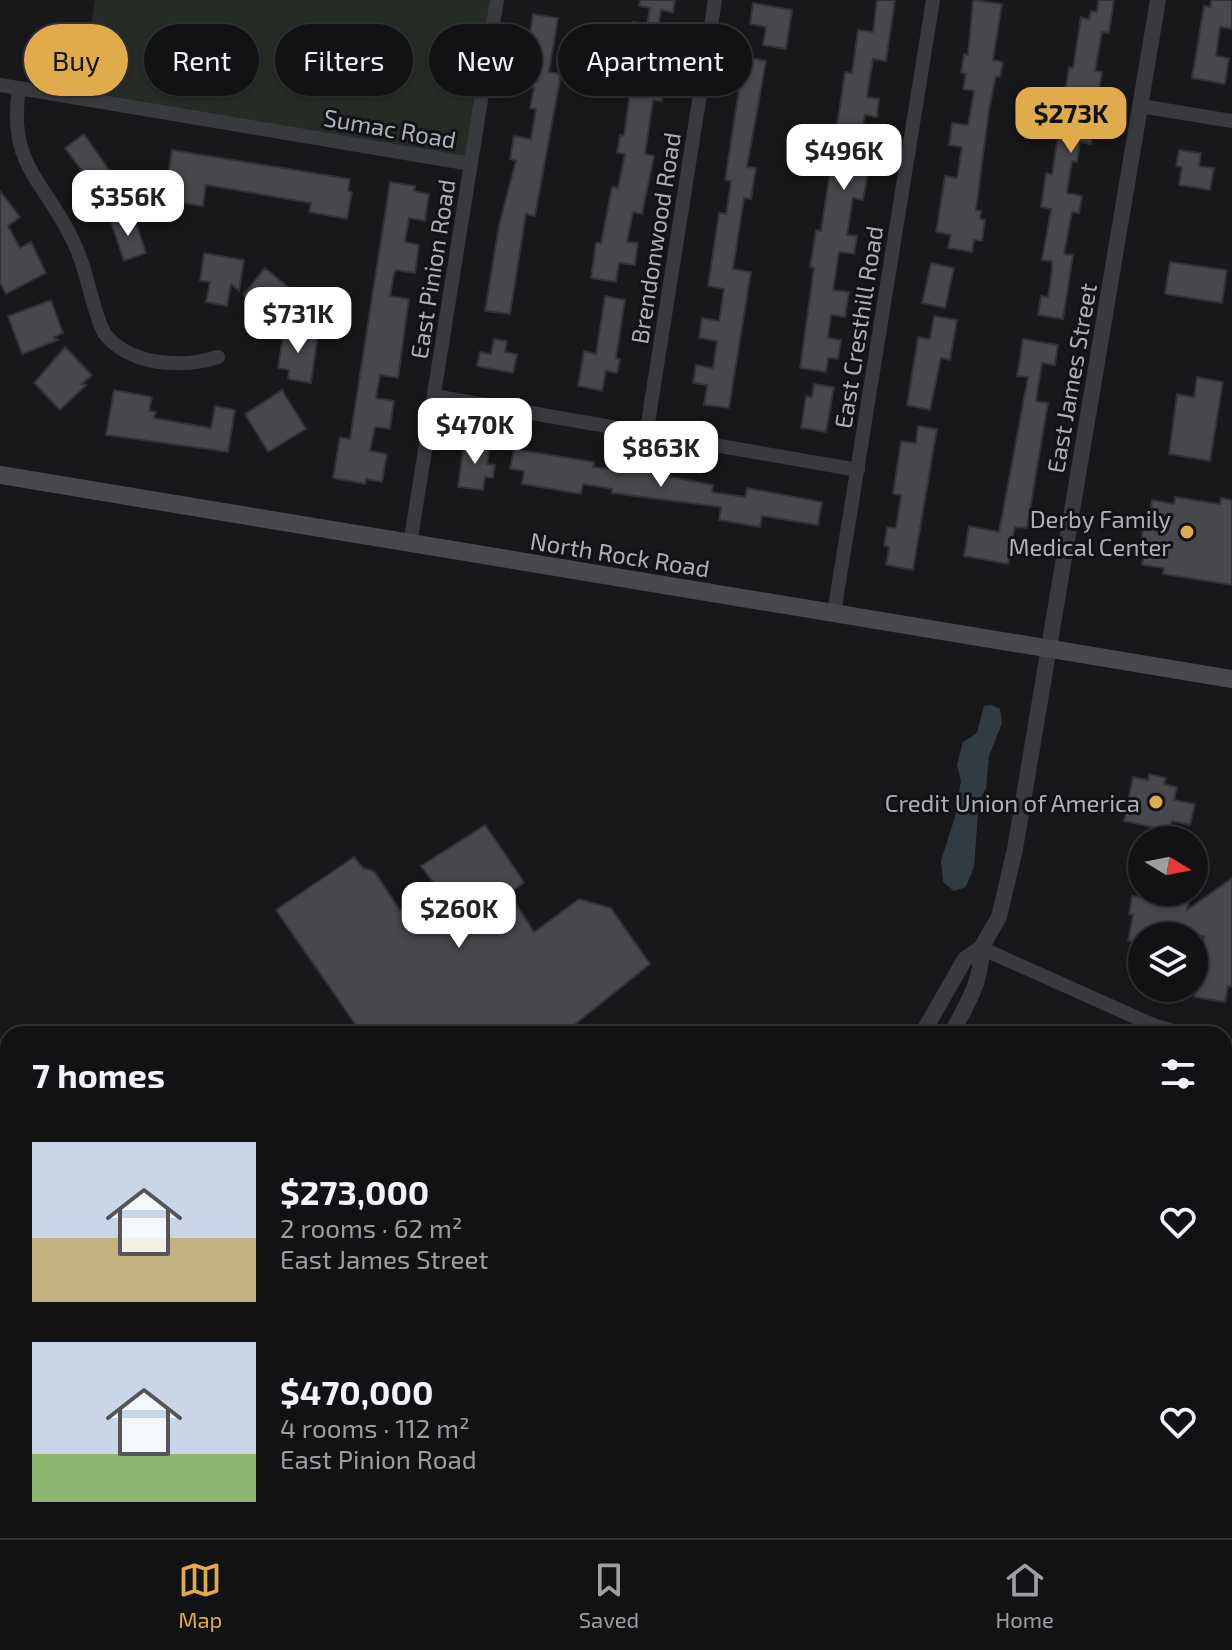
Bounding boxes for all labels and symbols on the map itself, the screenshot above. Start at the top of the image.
pin: $273K [1015,87,1127,155]
street label: Sumac Road [322,102,458,154]
pin: $496K [788,124,900,192]
street label: Brendonwood Road [624,130,686,346]
pin: $356K [72,170,184,238]
street label: East Pinion Road [403,177,461,361]
street label: East Cresthill Road [828,224,888,430]
street label: East James Street [1040,281,1102,475]
pin: $731K [242,287,354,355]
pin: $470K [419,398,531,466]
pin: $863K [605,421,717,489]
place label: Derby Family Medical Center [1008,504,1171,561]
marker: Derby Family Medical Center [1178,523,1196,541]
street label: North Rock Road [528,525,712,583]
place label: Credit Union of America [885,788,1140,817]
marker: Credit Union of America [1147,793,1165,811]
north arrow [1128,826,1208,906]
pin: $260K [403,882,515,950]

